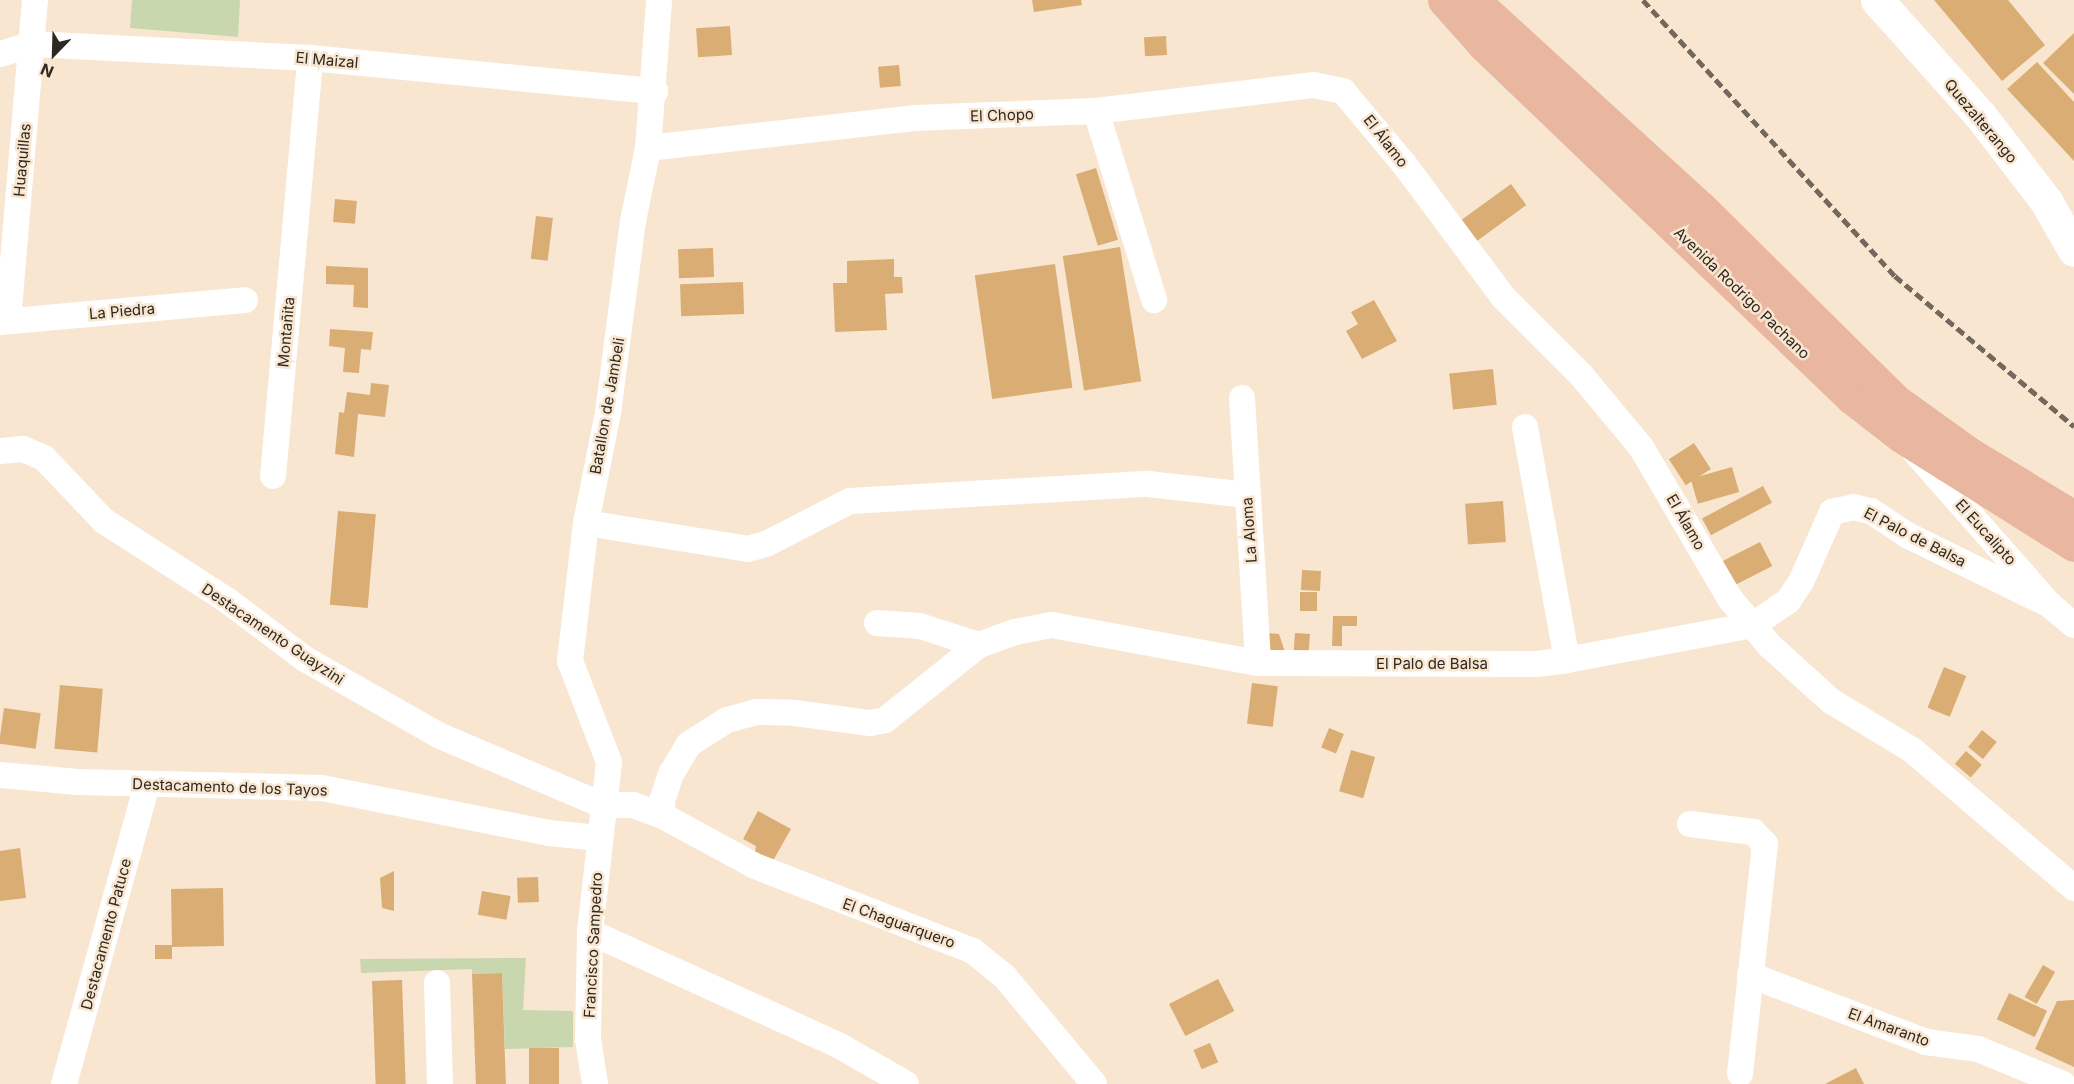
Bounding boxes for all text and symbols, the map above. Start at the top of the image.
north arrow [24,24,84,84]
street label: El Maizal [295,48,359,72]
text: N [37,59,56,82]
street label: Quezalterango [1941,75,2021,167]
street label: El Chopo [970,105,1034,125]
street label: El Álamo [1360,111,1412,171]
street label: Huaquillas [10,122,34,198]
street label: Avenida Rodrigo Pachano [1670,223,1814,363]
street label: Montañita [274,296,298,368]
street label: La Piedra [88,299,156,323]
street label: Batallon de Jambeli [586,336,628,476]
street label: El Álamo [1663,491,1709,553]
street label: El Eucalipto [1952,495,2020,569]
street label: La Aloma [1238,497,1260,563]
street label: El Palo de Balsa [1861,504,1969,570]
street label: Destacamento Guayzini [198,580,348,688]
street label: El Palo de Balsa [1376,655,1488,673]
street label: Destacamento de los Tayos [132,775,328,799]
street label: Destacamento Patuce [77,856,135,1012]
street label: Francisco Sampedro [580,872,606,1018]
street label: El Chaguarquero [840,894,958,952]
street label: El Amaranto [1846,1004,1932,1050]

